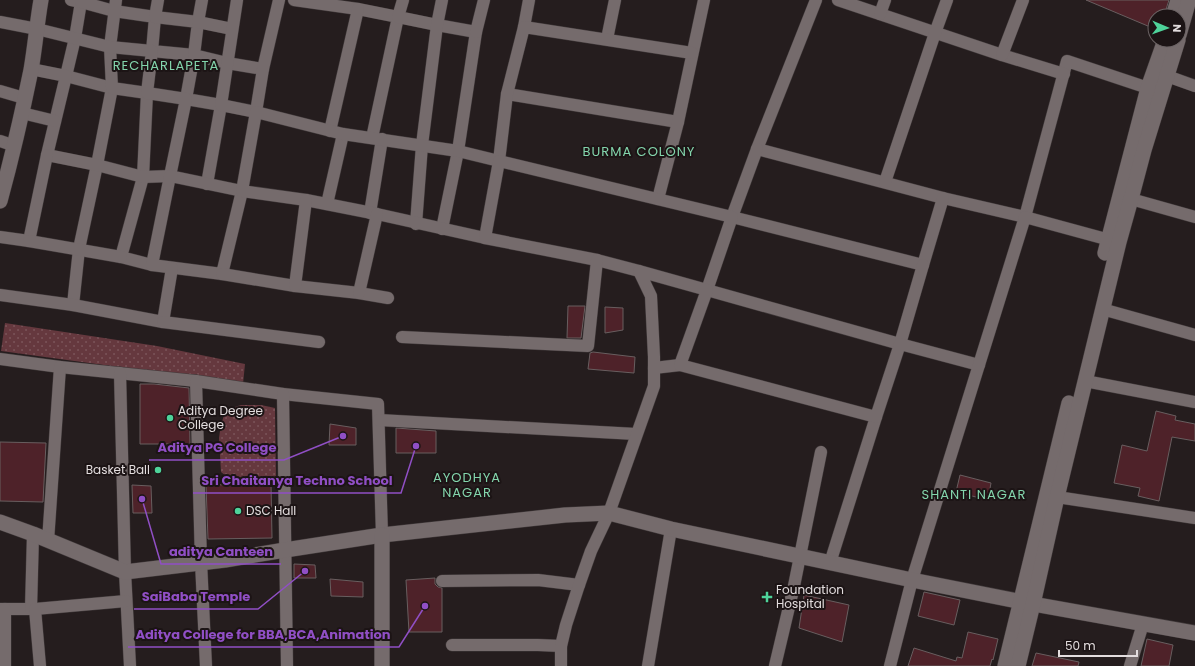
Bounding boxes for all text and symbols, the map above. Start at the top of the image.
north arrow [1147,8,1187,48]
text: N [1169,24,1185,33]
district label: RECHARLAPETA [113,56,219,75]
district label: BURMA COLONY [583,142,695,161]
place label: Aditya Degree College [178,402,263,433]
marker: Aditya Degree College [165,413,175,423]
callout: Aditya PG College [149,435,284,460]
text: Aditya PG College [158,438,276,457]
place label: Basket Ball [86,461,150,478]
marker: Basket Ball [153,465,163,475]
callout: Sri Chaitanya Techno School [193,468,401,493]
district label: AYODHYA NAGAR [433,468,501,502]
text: Sri Chaitanya Techno School [201,471,393,490]
district label: SHANTI NAGAR [922,485,1026,504]
place label: DSC Hall [246,502,296,519]
marker: DSC Hall [233,506,243,516]
callout: aditya Canteen [161,539,281,564]
text: aditya Canteen [169,542,273,561]
place label: Foundation Hospital [776,581,844,612]
callout: SaiBaba Temple [134,584,258,609]
text: SaiBaba Temple [142,587,250,606]
marker: Foundation Hospital [761,591,773,603]
callout: Aditya College for BBA,BCA,Animation [128,622,399,647]
text: Aditya College for BBA,BCA,Animation [135,625,391,644]
scale bar [1059,632,1137,658]
text: 50 m [1065,637,1096,654]

